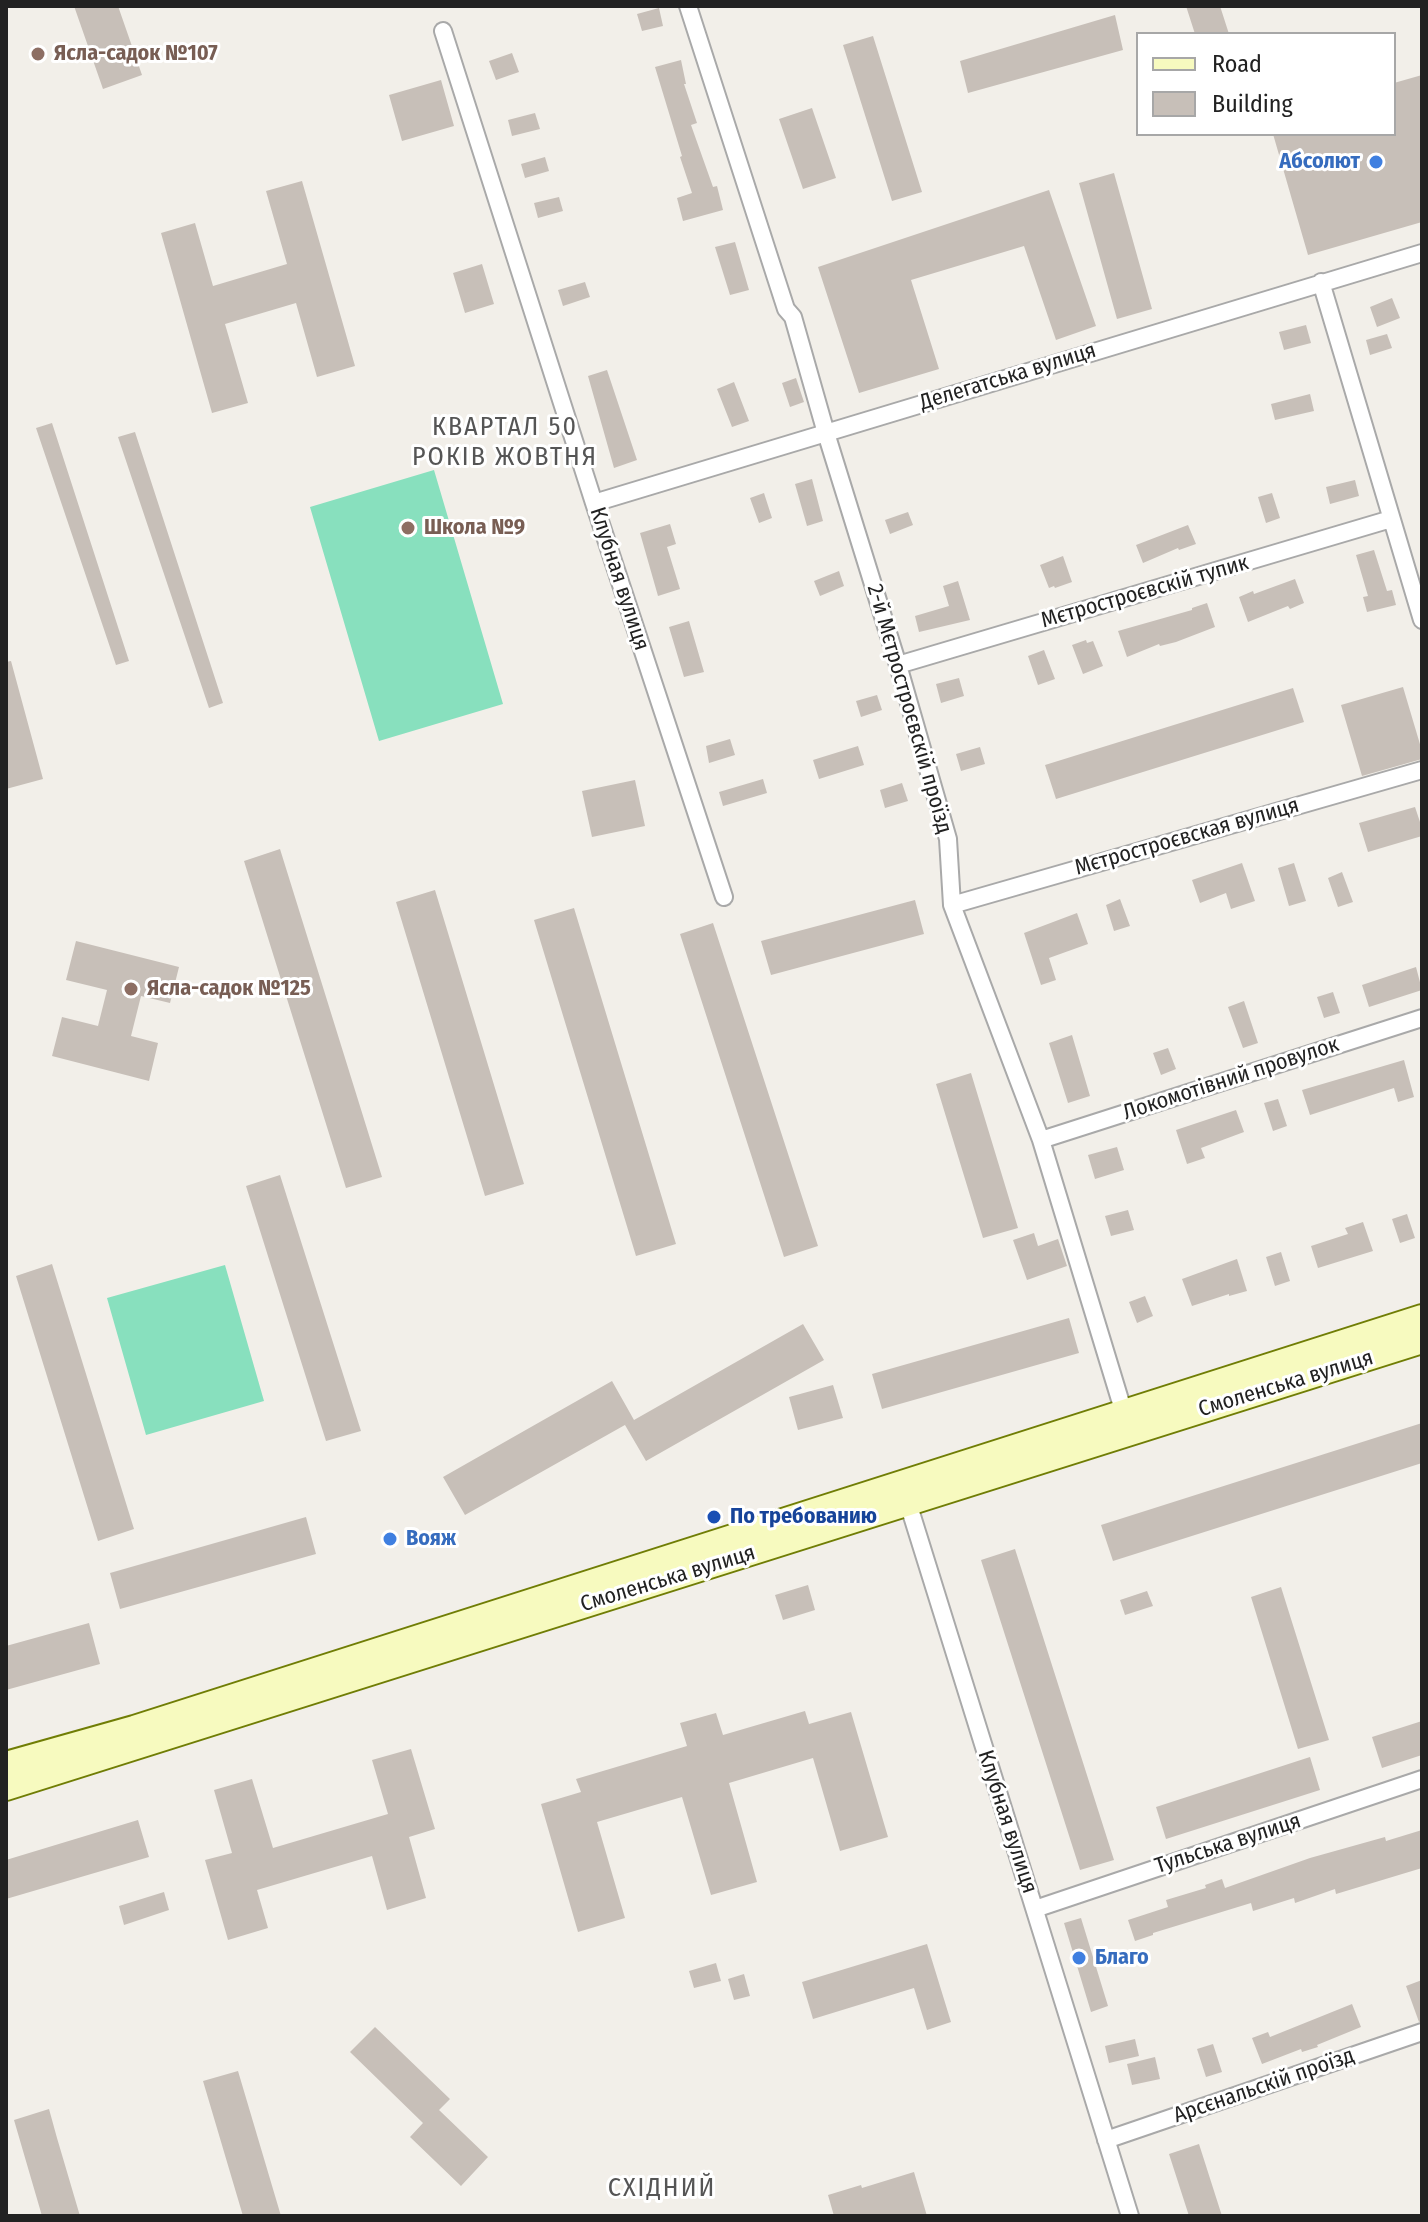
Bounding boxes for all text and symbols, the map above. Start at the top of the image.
legend [1136,32,1396,136]
place label: Ясла-садок №107 [54,41,218,67]
marker: Ясла-садок №107 [29,45,47,63]
text: Road [1212,50,1262,78]
text: Building [1212,90,1293,118]
place label: Абсолют [1279,149,1360,175]
marker: Абсолют [1367,153,1385,171]
street label: Делегатська вулиця [917,338,1099,416]
district label: КВАРТАЛ 50 РОКІВ ЖОВТНЯ [412,412,598,474]
street label: Клубная вулиця [583,504,655,654]
place label: Школа №9 [424,515,525,541]
marker: Школа №9 [399,519,417,537]
street label: Мєтростроєвскій тупик [1038,550,1252,634]
street label: 2-й Мєтростроєвскій проїзд [861,581,957,837]
street label: Мєтростроєвская вулиця [1072,792,1302,882]
place label: Ясла-садок №125 [147,976,311,1002]
marker: Ясла-садок №125 [122,980,140,998]
street label: Локомотівний провулок [1120,1032,1342,1126]
street label: Смоленська вулиця [1195,1345,1377,1423]
place label: По требованию [730,1504,877,1530]
marker: По требованию [705,1508,723,1526]
place label: Вояж [406,1526,456,1552]
marker: Вояж [381,1530,399,1548]
street label: Смоленська вулиця [577,1540,759,1618]
street label: Клубная вулиця [971,1747,1043,1897]
street label: Тульська вулиця [1152,1808,1304,1880]
place label: Благо [1095,1945,1149,1971]
marker: Благо [1070,1949,1088,1967]
street label: Арсєнальскій проїзд [1170,2043,1358,2129]
district label: СХІДНИЙ [608,2173,716,2205]

